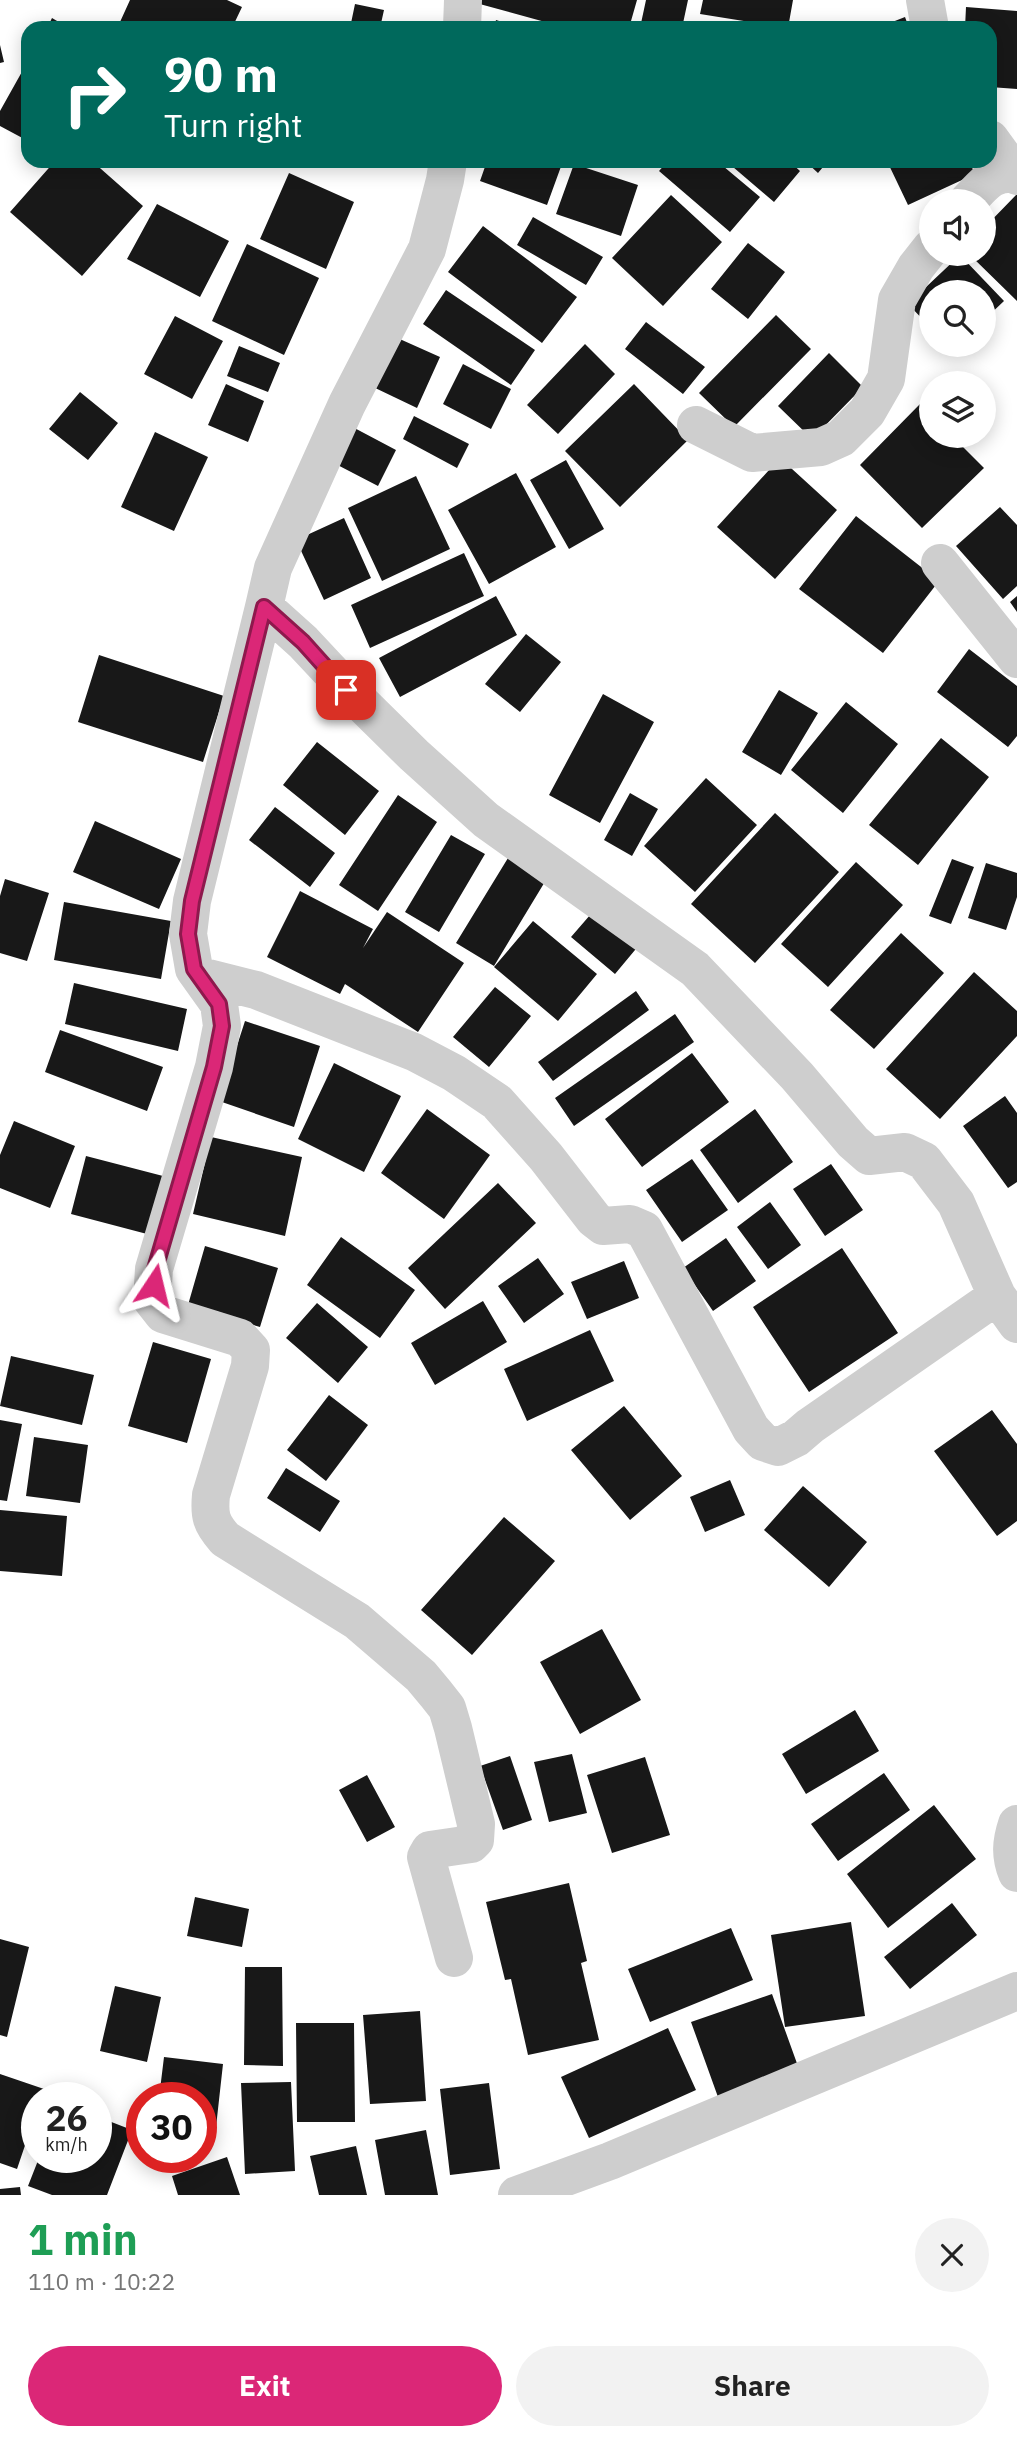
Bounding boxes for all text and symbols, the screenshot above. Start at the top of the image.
text: 90 m [164,42,278,105]
icon: right [49,49,140,140]
text: Turn right [164,104,302,146]
map controls [919,189,996,448]
button: sound [919,189,996,266]
button: search [919,280,996,357]
button: layers [919,371,996,448]
pin [316,660,376,720]
icon: arrive [327,671,365,709]
position arrow [117,1248,191,1322]
speed limit sign: 30 [126,2082,217,2173]
text: 26 [45,2095,88,2141]
text: km/h [45,2133,88,2156]
text: 1 min [28,2212,138,2267]
button: close [915,2218,989,2292]
text: 110 m · 10:22 [28,2266,175,2296]
button: Exit [28,2346,502,2426]
button: Share [516,2346,989,2426]

